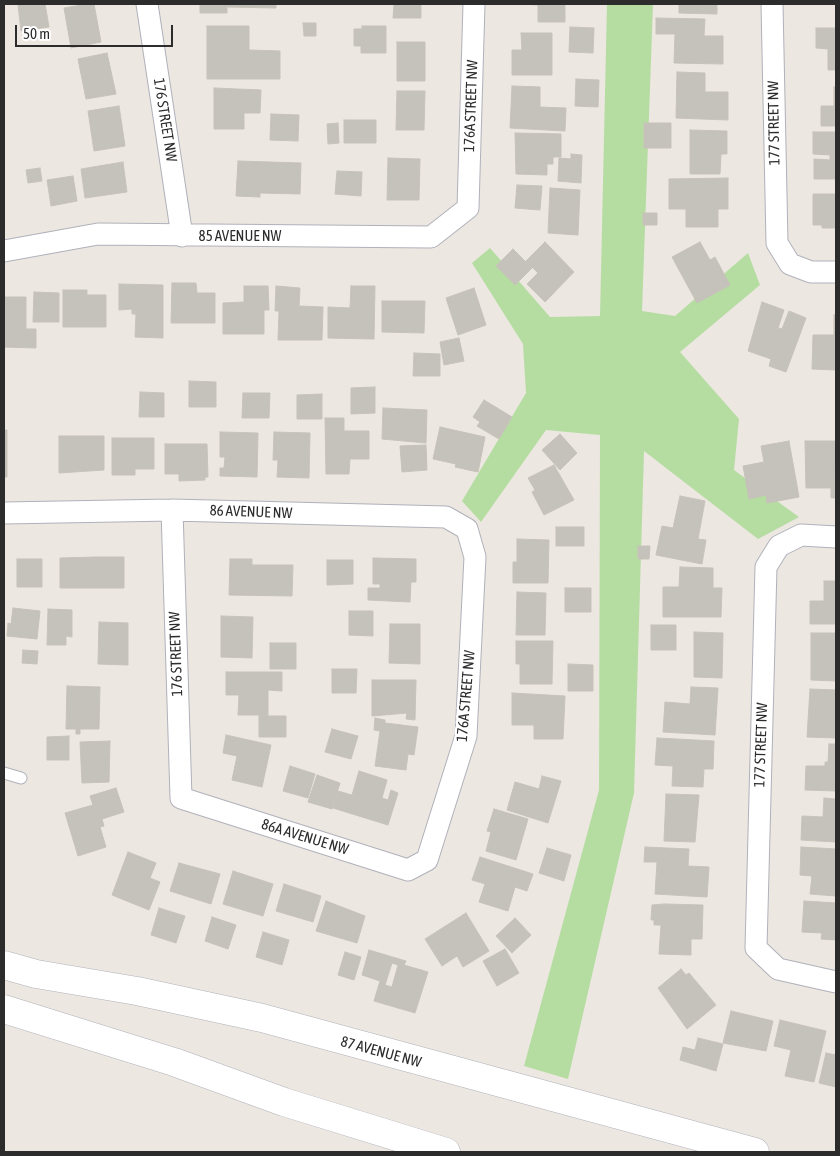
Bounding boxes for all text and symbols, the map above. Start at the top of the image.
scale bar [18,15,175,47]
text: 50 m [23,25,50,42]
street label: 176A STREET NW [460,60,482,152]
street label: 176 STREET NW [149,77,181,163]
street label: 177 STREET NW [764,80,784,166]
street label: 85 AVENUE NW [199,227,281,245]
street label: 86 AVENUE NW [209,502,293,522]
street label: 176 STREET NW [166,611,186,697]
street label: 176A STREET NW [453,649,479,743]
street label: 177 STREET NW [751,702,771,788]
street label: 86A AVENUE NW [259,815,351,859]
street label: 87 AVENUE NW [339,1033,423,1071]

